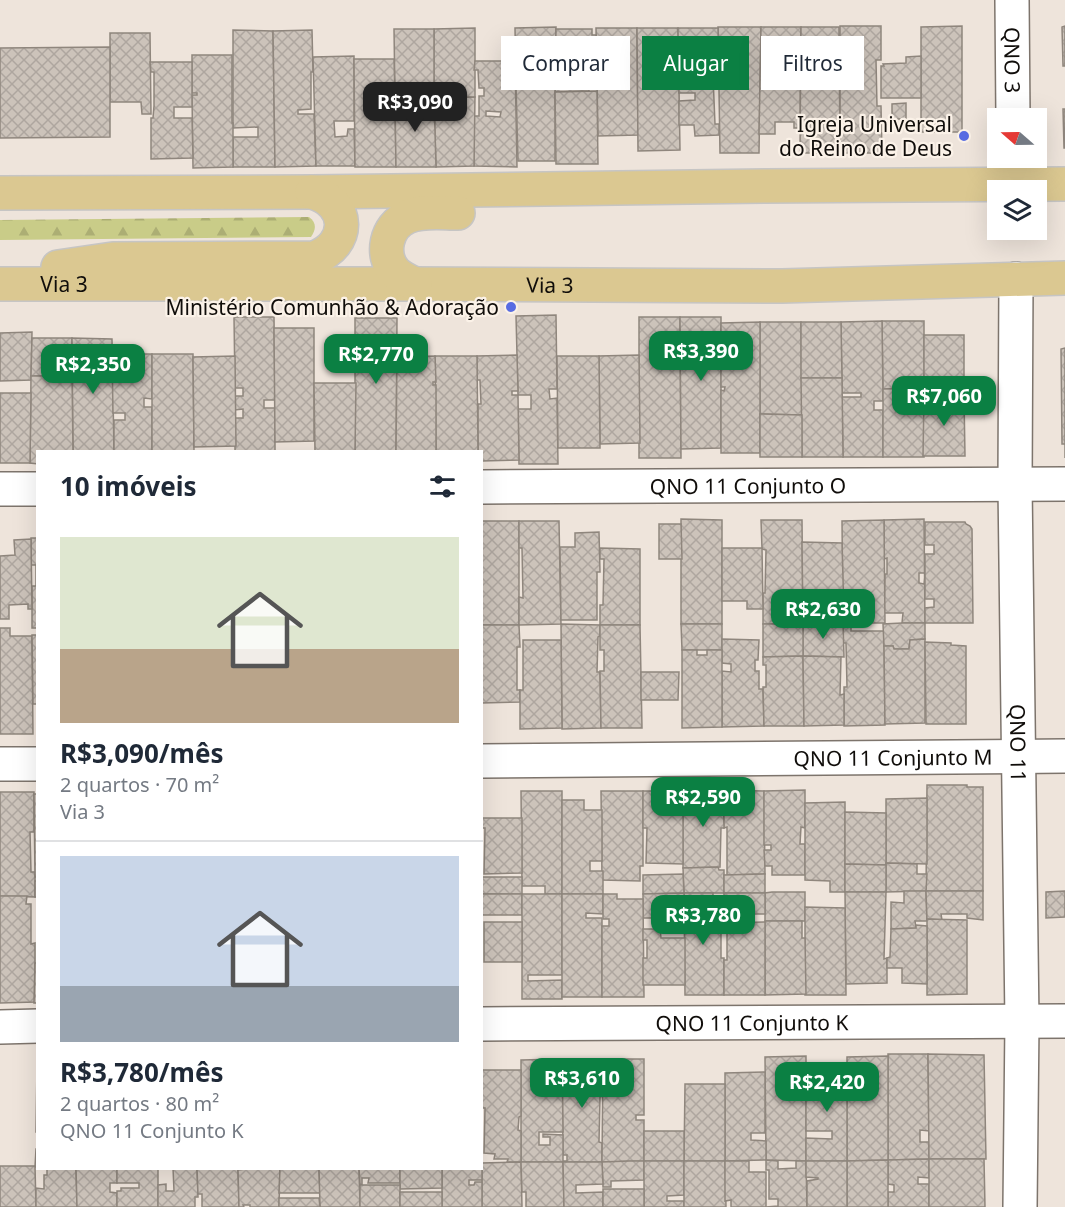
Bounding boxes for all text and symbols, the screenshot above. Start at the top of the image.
street label: QNO 3 [998,27,1027,93]
chip: Comprar [501,36,630,90]
chip: Alugar [642,36,749,90]
chip: Filtros [761,36,864,90]
pin: R$3,090 [360,82,470,133]
text: R$3,090 [377,88,453,115]
north arrow [987,108,1047,168]
map controls [987,108,1047,240]
place label: Igreja Universal do Reino de Deus [779,110,952,162]
marker: Igreja Universal do Reino de Deus [957,129,971,143]
button: layers [987,180,1047,240]
street label: Via 3 [40,270,88,298]
street label: Via 3 [526,271,574,299]
place label: Ministério Comunhão & Adoração [165,293,499,321]
marker: Ministério Comunhão & Adoração [504,300,518,314]
pin: R$3,390 [646,331,756,382]
pin: R$2,770 [321,334,431,385]
text: R$3,390 [663,337,739,364]
text: R$2,770 [338,340,414,367]
pin: R$2,350 [38,344,148,395]
text: R$2,350 [55,350,131,377]
pin: R$7,060 [889,376,999,427]
text: R$7,060 [906,382,982,409]
text: 10 imóveis [60,468,197,504]
icon: filters [426,470,459,503]
street label: QNO 11 Conjunto O [650,471,846,500]
icon: home [206,576,314,684]
pin: R$2,630 [768,589,878,640]
text: R$2,630 [785,595,861,622]
street label: QNO 11 [1004,704,1033,782]
text: R$3,090/mês [60,735,224,771]
street label: QNO 11 Conjunto M [793,743,993,772]
text: 2 quartos · 70 m² [60,771,219,798]
pin: R$2,590 [648,777,758,828]
text: R$2,590 [665,783,741,810]
text: Via 3 [60,798,105,825]
icon: home [206,895,314,1003]
pin: R$3,780 [648,895,758,946]
text: R$3,780 [665,901,741,928]
street label: QNO 11 Conjunto K [655,1008,849,1037]
text: R$3,780/mês [60,1054,224,1090]
pin: R$3,610 [527,1058,637,1109]
pin: R$2,420 [772,1062,882,1113]
text: R$3,610 [544,1064,620,1091]
text: R$2,420 [789,1068,865,1095]
text: 2 quartos · 80 m² [60,1090,219,1117]
text: QNO 11 Conjunto K [60,1117,244,1144]

